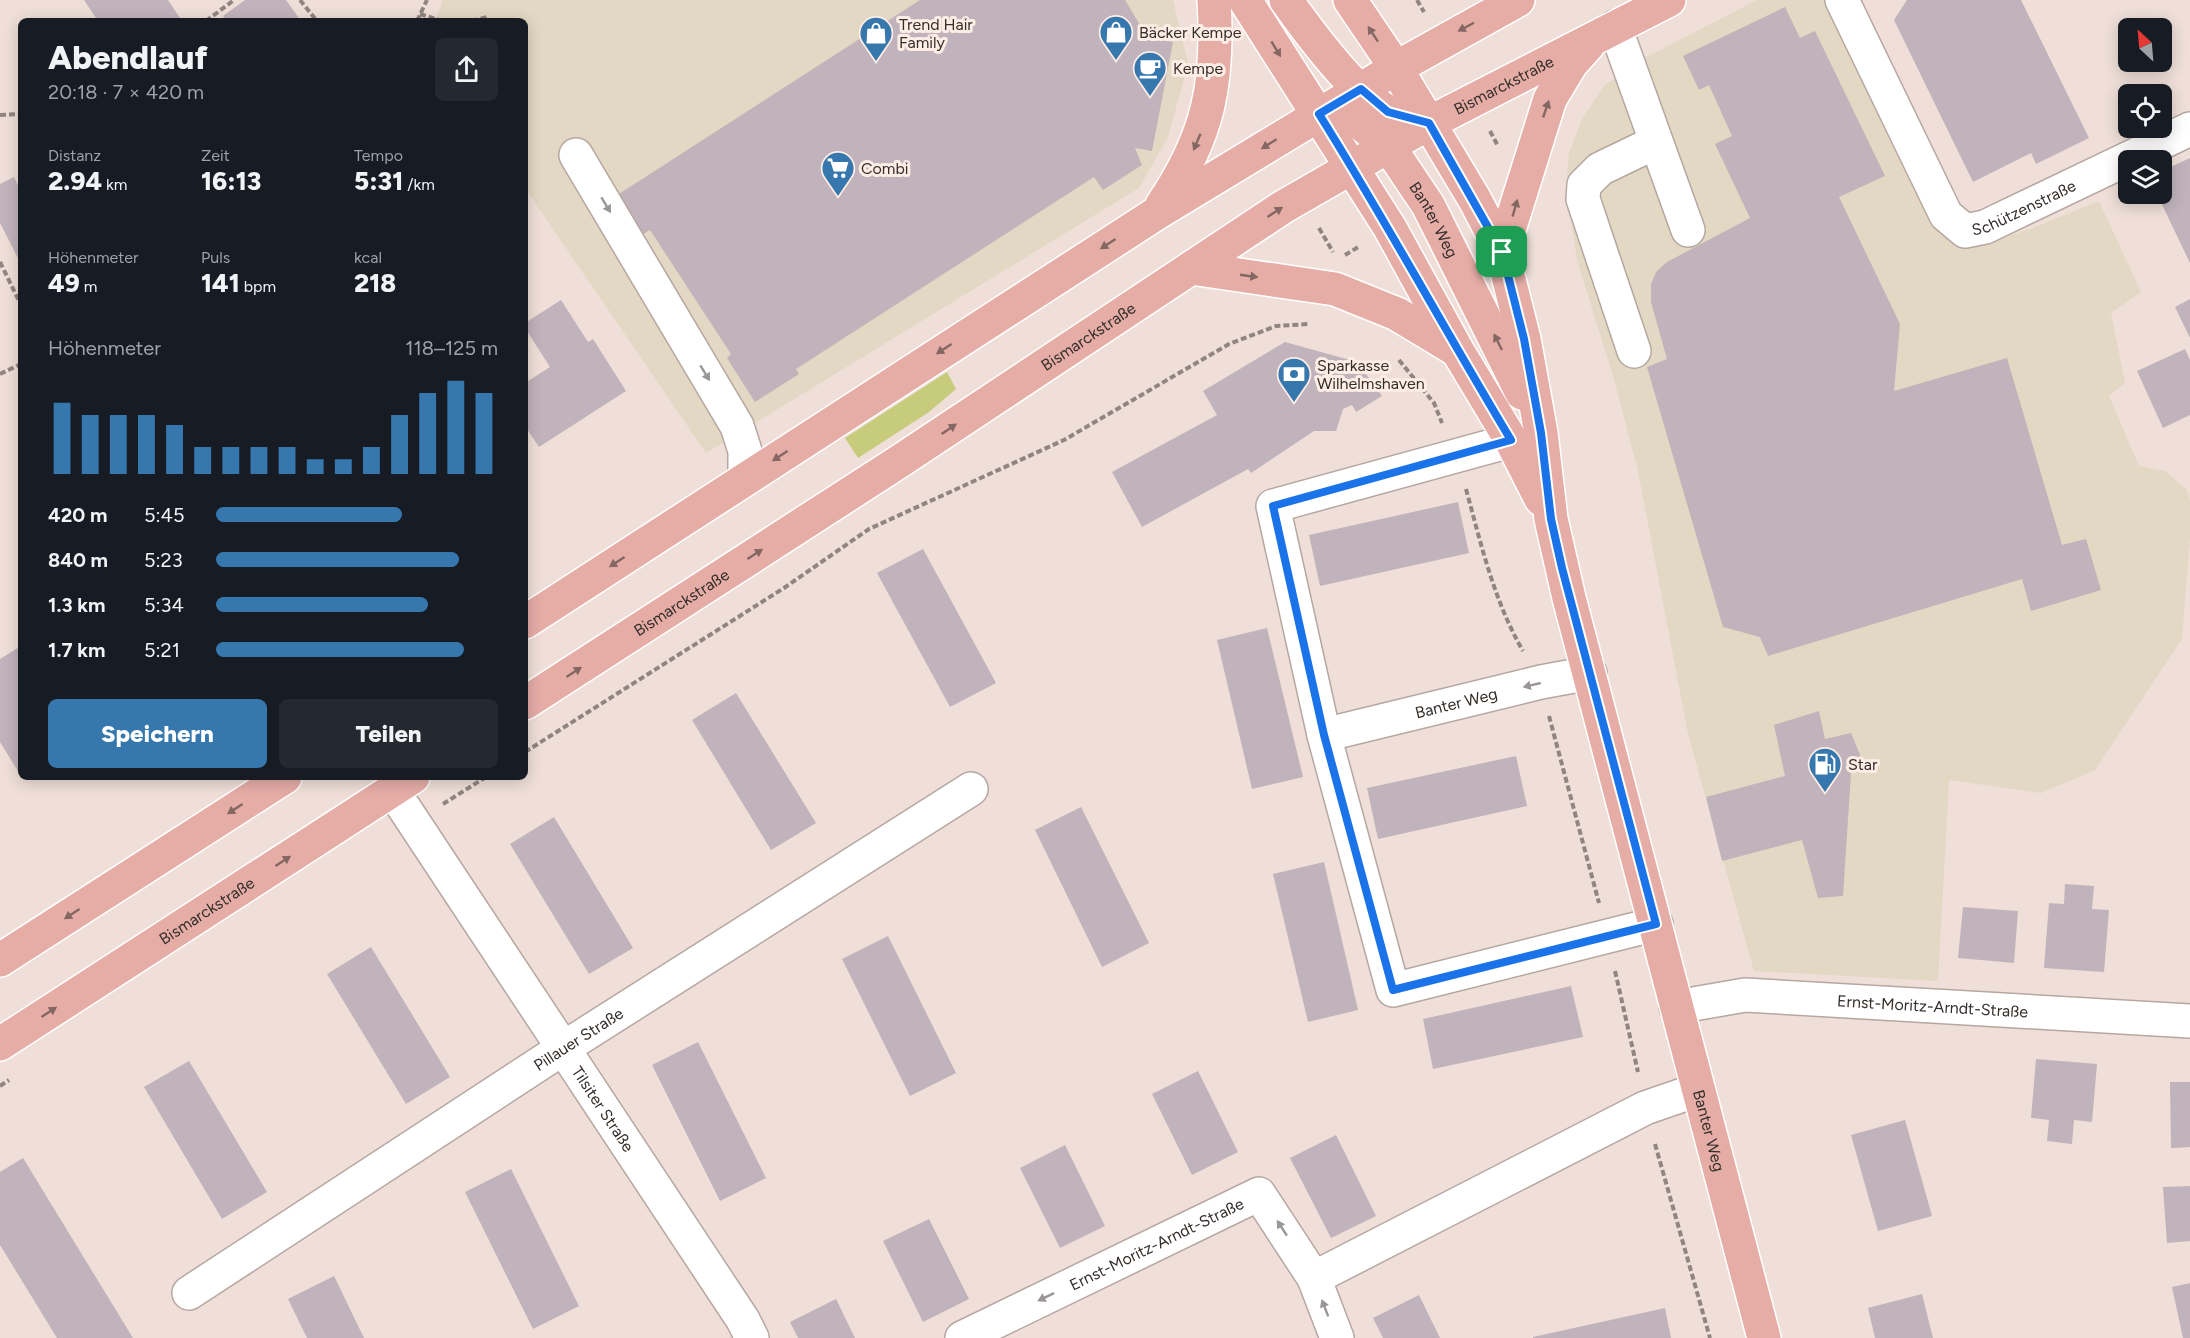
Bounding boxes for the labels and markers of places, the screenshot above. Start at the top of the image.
shop icon: Bäcker Kempe [1098,14,1134,61]
shop icon: Trend Hair Family [858,15,894,62]
place label: Trend Hair Family [899,15,973,52]
place label: Bäcker Kempe [1139,23,1242,42]
cafe icon: Kempe [1132,50,1168,97]
place label: Kempe [1173,59,1223,78]
supermarket icon: Combi [820,150,856,197]
place label: Combi [861,159,909,178]
pin [1476,226,1527,277]
bank icon: Sparkasse Wilhelmshaven [1276,356,1312,403]
place label: Sparkasse Wilhelmshaven [1317,356,1425,393]
fuel station icon: Star [1807,746,1843,793]
place label: Star [1848,755,1878,774]

